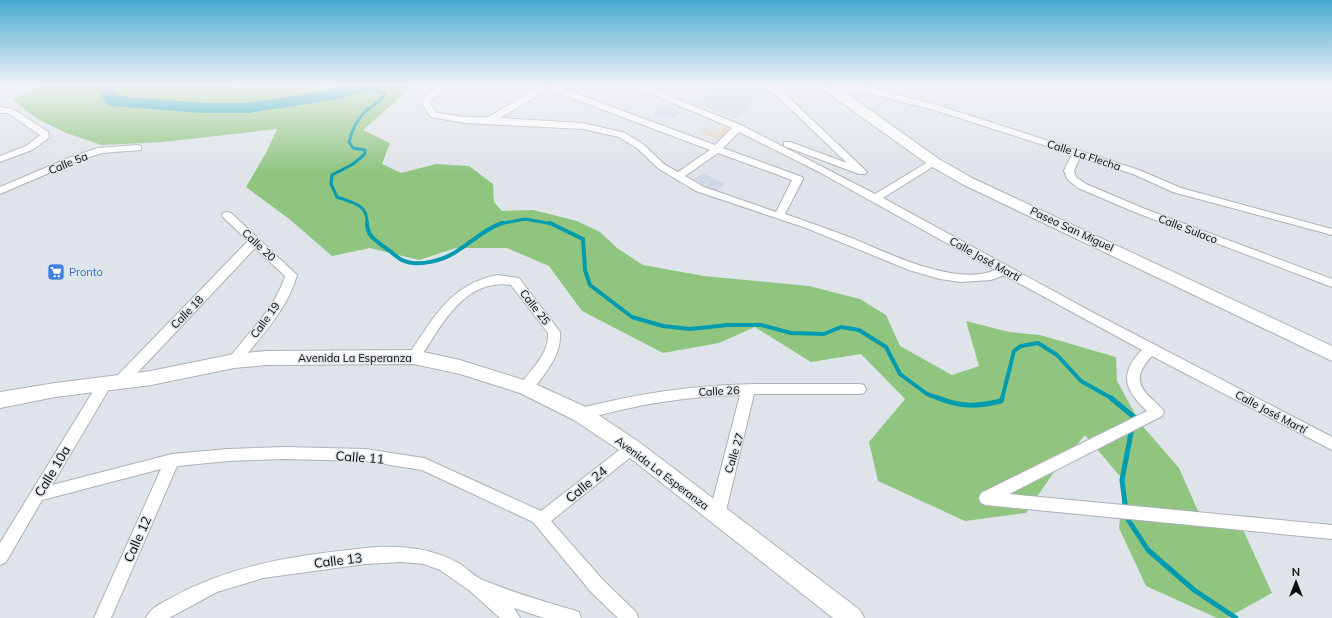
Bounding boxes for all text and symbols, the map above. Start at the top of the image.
street label: Calle La Flecha [1045,136,1123,174]
street label: Calle 5a [46,149,90,177]
street label: Paseo San Miguel [1028,204,1116,254]
street label: Calle Sulaco [1157,211,1219,247]
street label: Calle 20 [239,226,279,264]
street label: Calle José Martí [947,234,1024,285]
supermarket icon: Pronto [46,262,66,282]
place label: Pronto [69,265,103,279]
street label: Calle 25 [517,286,553,328]
street label: Calle 18 [168,292,207,332]
street label: Calle 19 [247,299,283,341]
street label: Avenida La Esperanza [298,351,412,365]
street label: Calle 26 [698,383,740,399]
street label: Calle José Martí [1233,387,1310,437]
street label: Calle 27 [721,431,747,475]
street label: Avenida La Esperanza [612,433,712,513]
street label: Calle 10a [31,443,73,499]
street label: Calle 11 [335,447,385,467]
street label: Calle 24 [562,462,610,506]
street label: Calle 12 [120,513,154,565]
street label: Calle 13 [313,549,363,571]
north arrow [1276,562,1316,602]
text: N [1292,565,1300,579]

